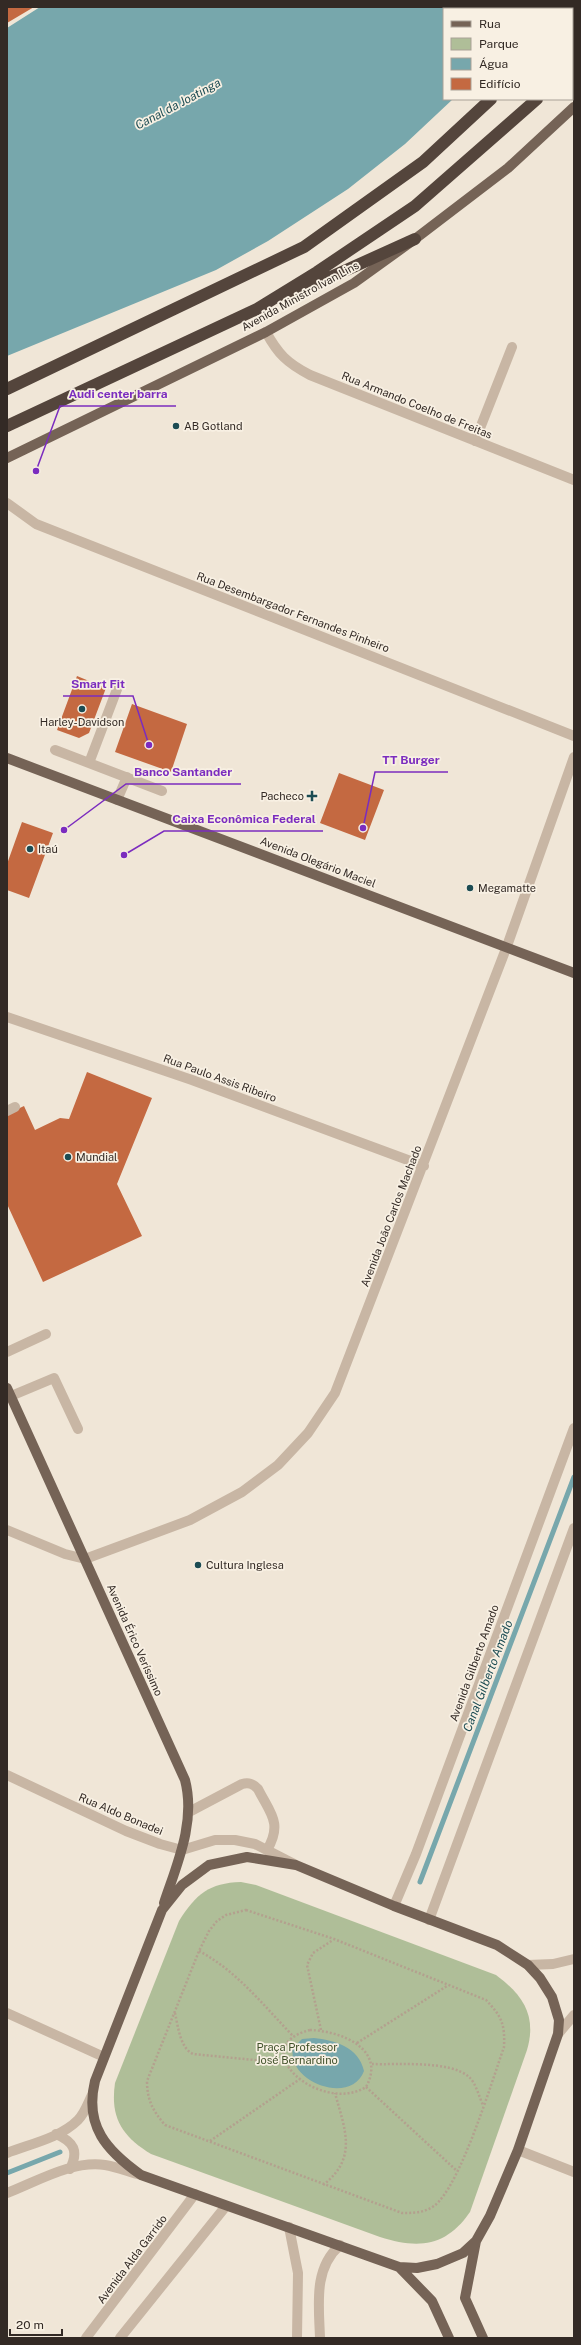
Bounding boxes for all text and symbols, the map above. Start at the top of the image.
legend [443,8,573,100]
text: Rua [479,17,501,31]
text: Parque [479,37,519,51]
text: Água [479,57,508,71]
water label: Canal da Joatinga [133,76,223,132]
text: Edifício [479,77,521,91]
street label: Avenida Ministro Ivan Lins [239,258,361,333]
street label: Rua Armando Coelho de Freitas [340,369,494,441]
callout: Audi center barra [60,382,176,406]
text: Audi center barra [68,387,168,401]
place label: AB Gotland [184,420,242,432]
marker: AB Gotland [171,421,181,431]
street label: Rua Desembargador Fernandes Pinheiro [195,570,391,654]
callout: Smart Fit [63,672,133,696]
text: Smart Fit [71,677,125,691]
marker: Harley-Davidson [77,704,87,714]
place label: Harley-Davidson [40,716,124,728]
callout: TT Burger [375,748,448,772]
text: TT Burger [382,753,440,767]
callout: Banco Santander [126,760,241,784]
text: Banco Santander [134,765,232,779]
place label: Pacheco [260,790,304,802]
marker: Pacheco [307,791,317,801]
callout: Caixa Econômica Federal [164,807,323,831]
text: Caixa Econômica Federal [172,812,316,826]
street label: Avenida Olegário Maciel [258,834,378,890]
place label: Itaú [38,843,58,855]
marker: Itaú [25,844,35,854]
place label: Megamatte [478,882,536,894]
marker: Megamatte [465,883,475,893]
street label: Rua Paulo Assis Ribeiro [162,1052,278,1104]
street label: Avenida João Carlos Machado [358,1143,424,1289]
place label: Mundial [76,1151,117,1163]
marker: Mundial [63,1152,73,1162]
place label: Cultura Inglesa [206,1559,284,1571]
marker: Cultura Inglesa [193,1560,203,1570]
street label: Avenida Érico Veríssimo [105,1582,166,1698]
street label: Avenida Gilberto Amado [447,1603,501,1723]
water label: Canal Gilberto Amado [460,1618,516,1734]
street label: Rua Aldo Bonadei [77,1791,165,1837]
park label: Praça Professor José Bernardino [256,2041,338,2066]
street label: Avenida Alda Garrido [95,2212,169,2306]
scale bar [10,2311,62,2337]
text: 20 m [16,2318,44,2332]

